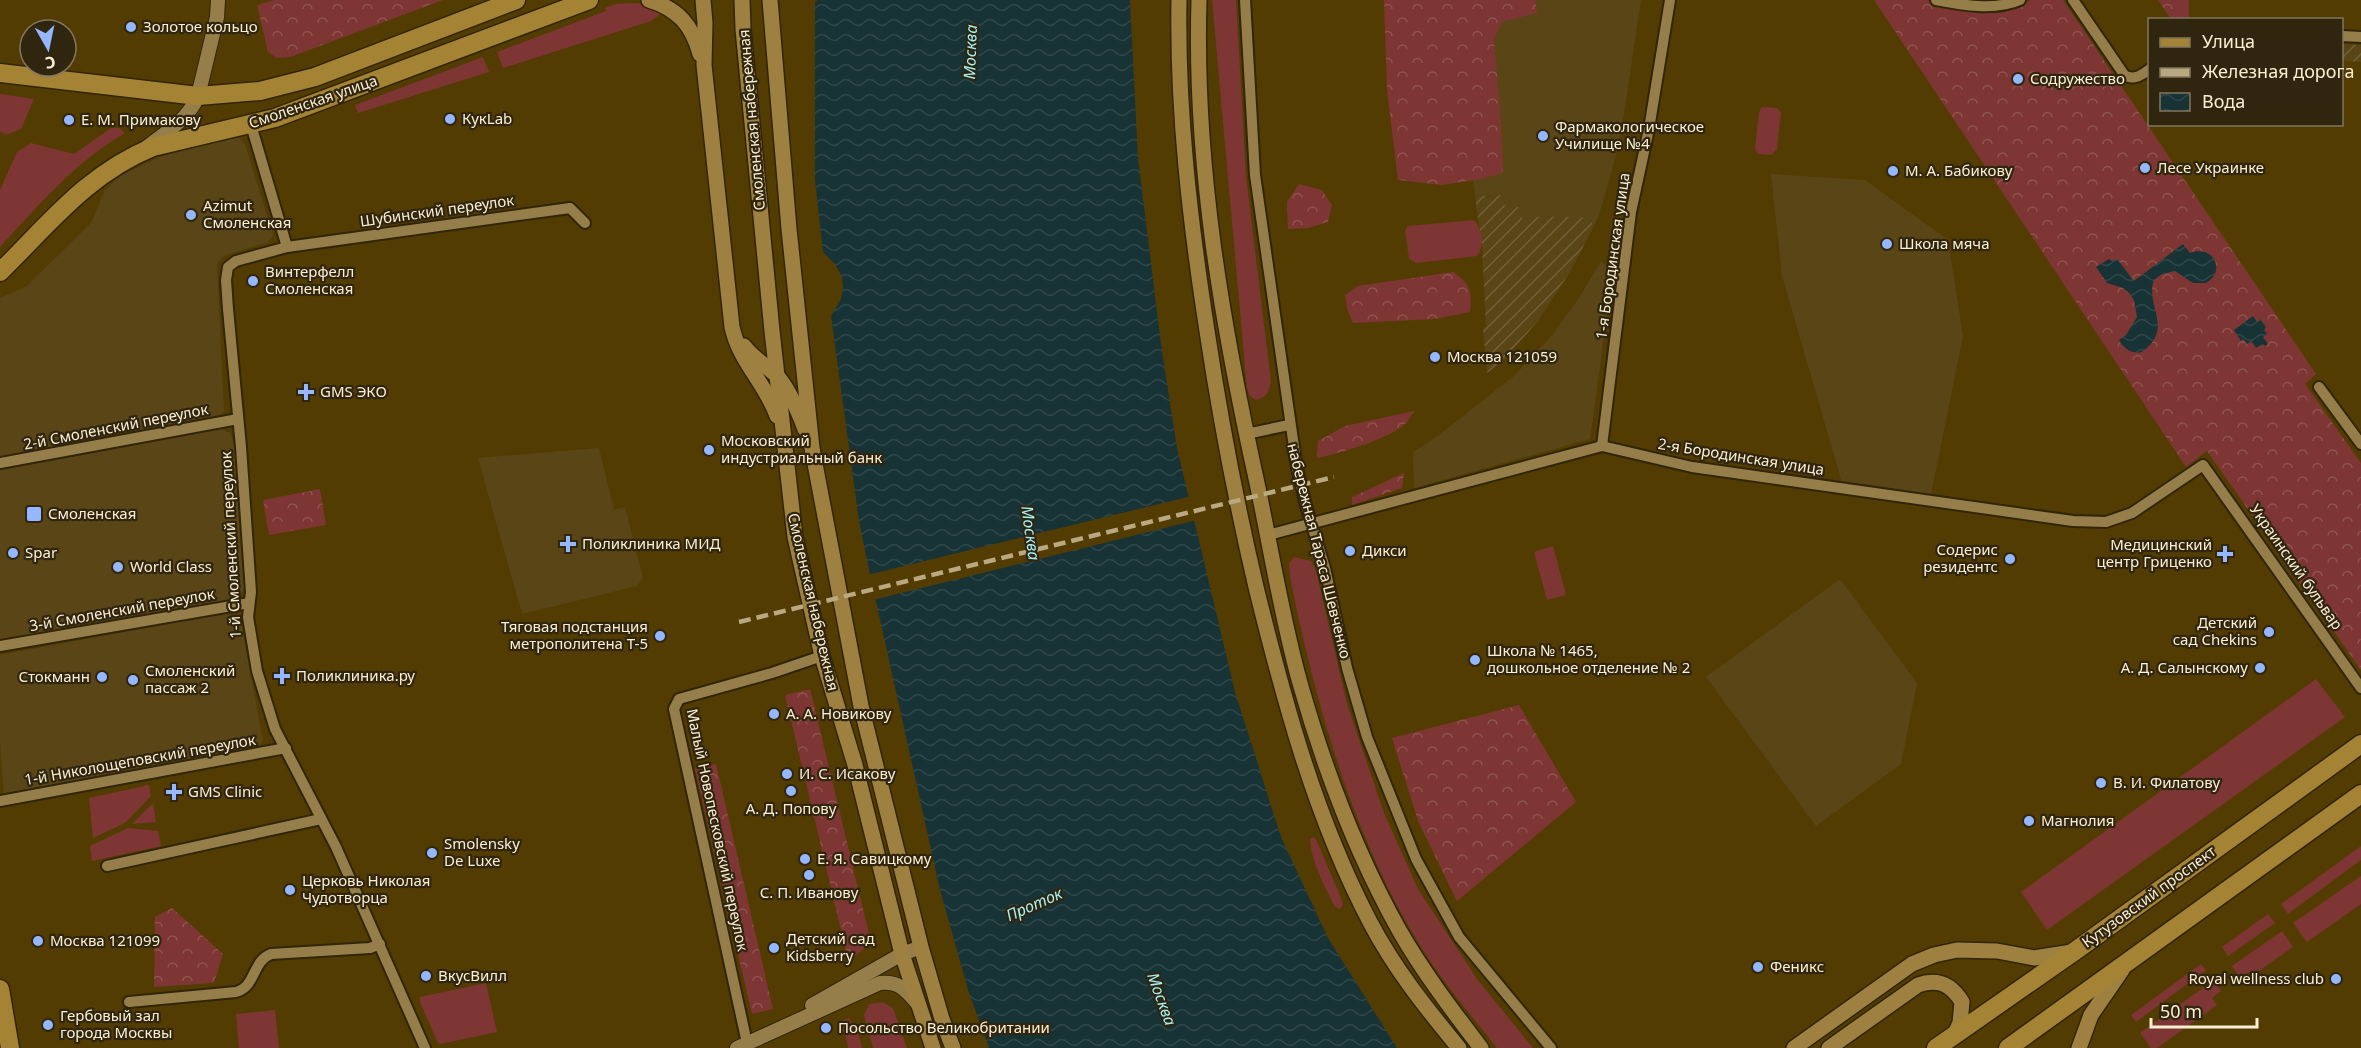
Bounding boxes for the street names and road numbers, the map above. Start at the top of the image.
street label: Смоленская набережная [733,29,769,211]
street label: Смоленская улица [246,70,380,132]
street label: 1-я Бородинская улица [1590,171,1634,340]
street label: Шубинский переулок [359,189,515,231]
street label: 2-й Смоленский переулок [22,398,210,454]
street label: 2-я Бородинская улица [1657,433,1826,479]
street label: набережная Тараса Шевченко [1283,441,1357,661]
street label: 1-й Смоленский переулок [215,451,245,639]
street label: Украинский бульвар [2246,500,2348,633]
street label: Смоленская набережная [784,511,844,693]
street label: 3-й Смоленский переулок [28,583,216,635]
street label: Малый Новопесковский переулок [682,707,753,953]
street label: 1-й Николощеповский переулок [23,729,257,789]
street label: Кутузовский проспект [2077,841,2219,952]

